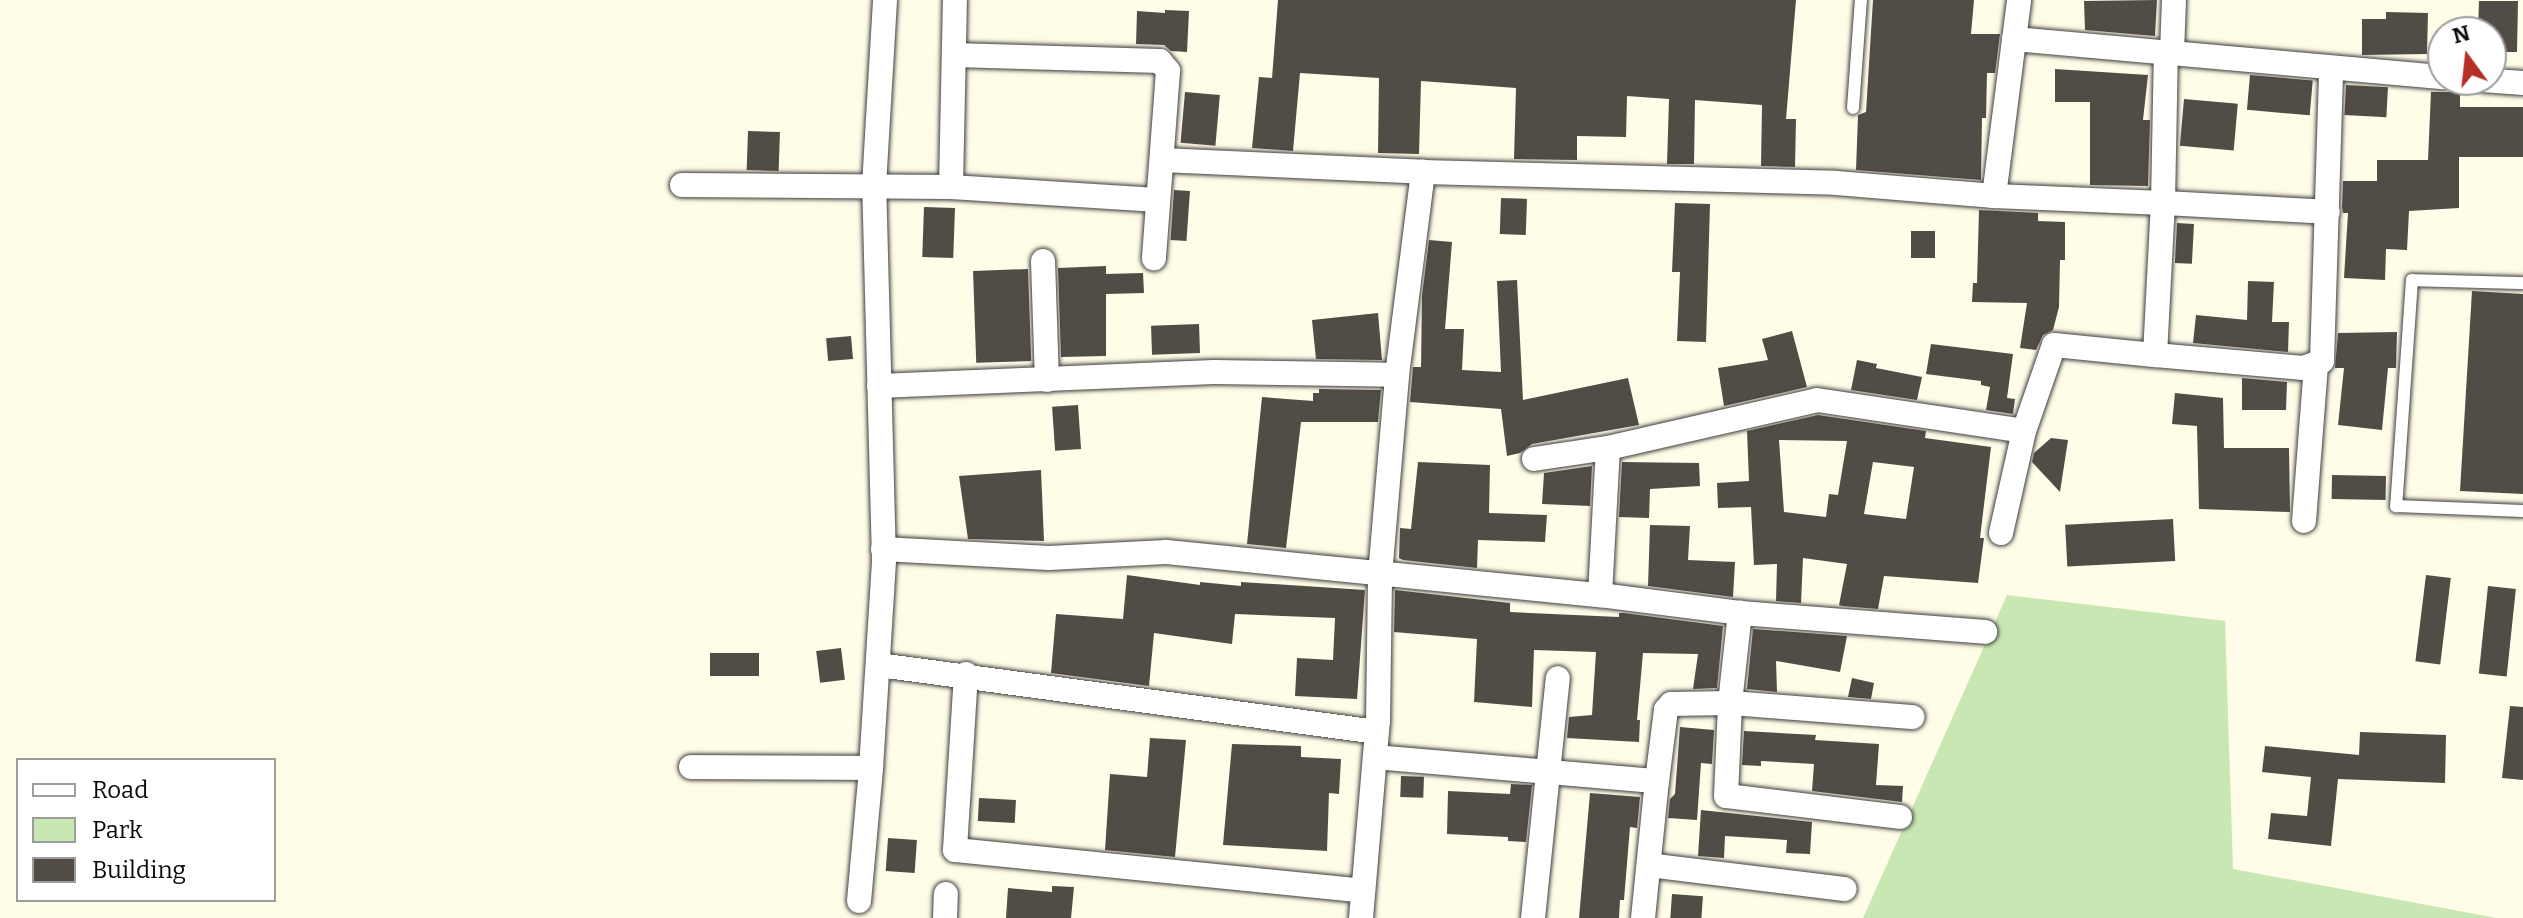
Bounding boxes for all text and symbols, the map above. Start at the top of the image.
north arrow [2427,16,2507,96]
text: N [2449,19,2473,50]
legend [16,758,276,902]
text: Road [92,776,148,804]
text: Park [92,816,143,844]
text: Building [92,856,186,884]

